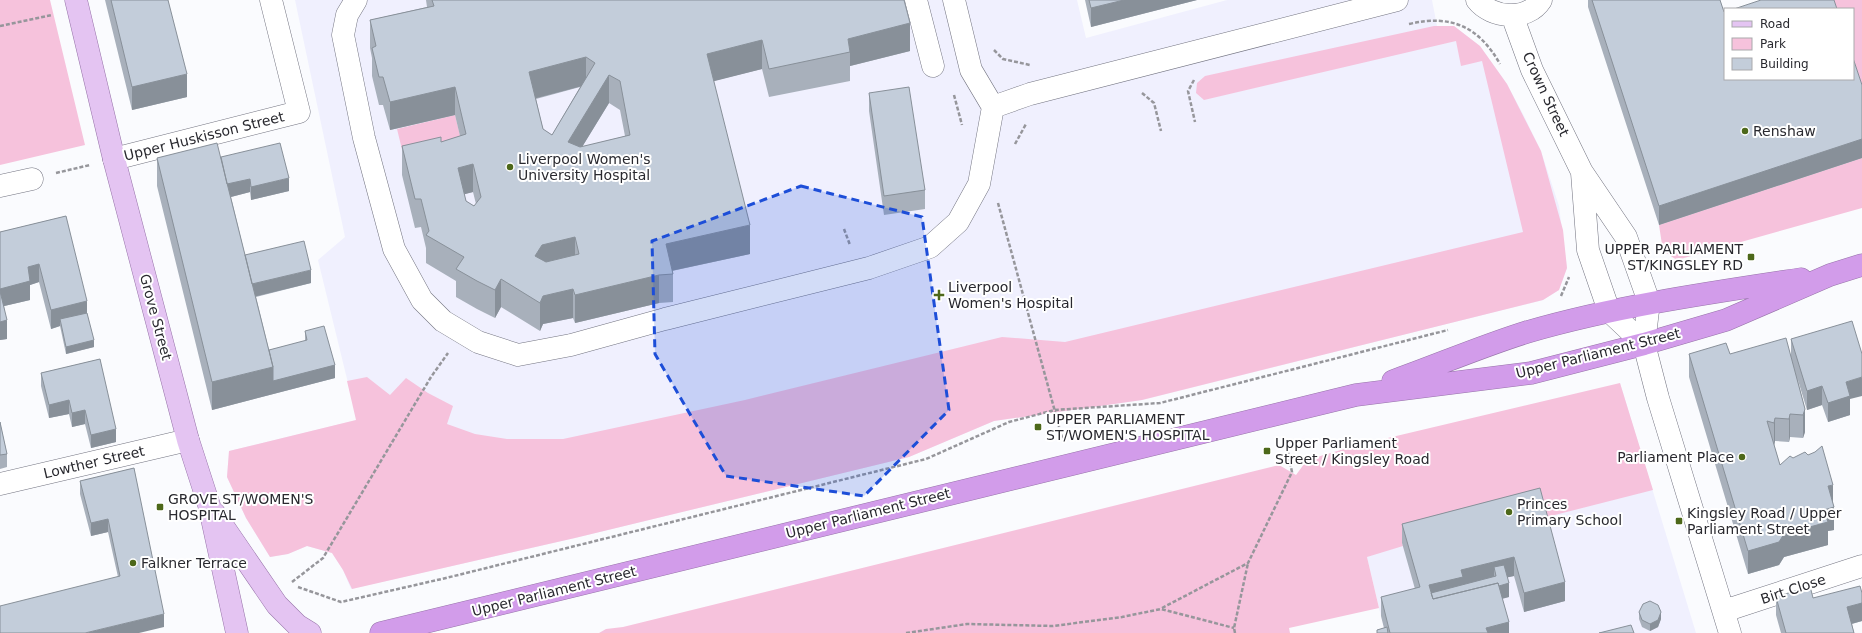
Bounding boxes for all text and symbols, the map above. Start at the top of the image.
legend [1724,8,1854,80]
text: Road [1760,17,1790,31]
text: Park [1760,37,1786,51]
street label: Crown Street [1519,49,1573,139]
text: Building [1760,57,1809,71]
street label: Upper Huskisson Street [122,108,286,164]
place label: Renshaw [1753,123,1816,139]
marker: Renshaw [1740,126,1750,136]
place label: Liverpool Women's University Hospital [518,151,651,183]
marker: Liverpool Women's University Hospital [505,162,515,172]
place label: UPPER PARLIAMENT ST/KINGSLEY RD [1605,241,1743,273]
marker: UPPER PARLIAMENT ST/KINGSLEY RD [1746,252,1756,262]
street label: Grove Street [137,272,175,362]
place label: Liverpool Women's Hospital [948,279,1073,311]
marker: Liverpool Women's Hospital [933,289,945,301]
street label: Upper Parliament Street [1514,325,1682,381]
place label: UPPER PARLIAMENT ST/WOMEN'S HOSPITAL [1046,411,1210,443]
marker: UPPER PARLIAMENT ST/WOMEN'S HOSPITAL [1033,422,1043,432]
place label: Upper Parliament Street / Kingsley Road [1275,435,1430,467]
street label: Lowther Street [42,442,147,481]
marker: Upper Parliament Street / Kingsley Road [1262,446,1272,456]
place label: Parliament Place [1617,449,1734,465]
marker: Parliament Place [1737,452,1747,462]
street label: Upper Parliament Street [784,485,952,541]
place label: GROVE ST/WOMEN'S HOSPITAL [168,491,313,523]
place label: Princes Primary School [1517,496,1622,528]
marker: GROVE ST/WOMEN'S HOSPITAL [155,502,165,512]
place label: Kingsley Road / Upper Parliament Street [1687,505,1842,537]
marker: Princes Primary School [1504,507,1514,517]
marker: Kingsley Road / Upper Parliament Street [1674,516,1684,526]
place label: Falkner Terrace [141,555,247,571]
marker: Falkner Terrace [128,558,138,568]
street label: Upper Parliament Street [470,563,638,619]
street label: Birt Close [1759,571,1827,607]

